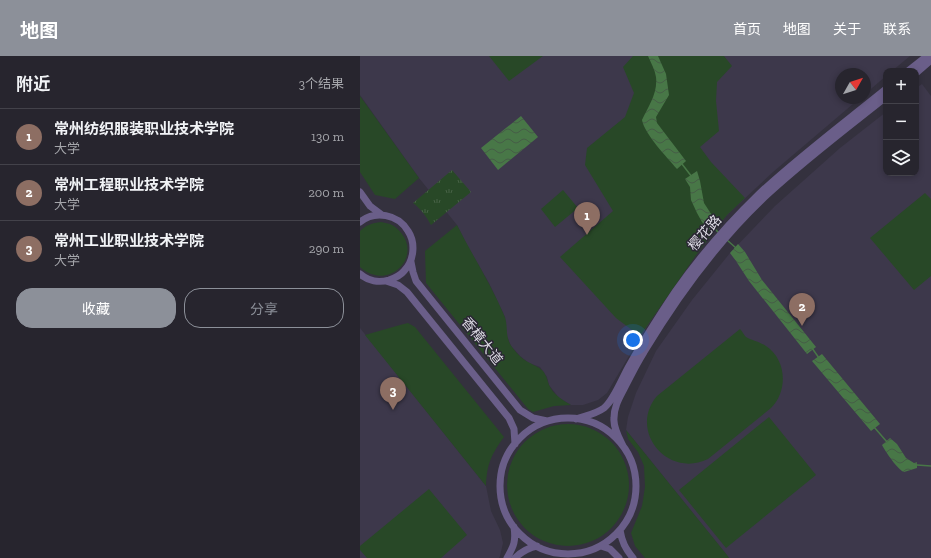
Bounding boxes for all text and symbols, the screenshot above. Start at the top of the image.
text: 地图 [20,19,58,42]
text: 首页 [733,21,761,38]
text: 地图 [783,21,811,38]
text: 关于 [833,21,861,38]
text: 联系 [883,21,911,38]
north arrow [835,68,871,104]
map controls [883,68,919,176]
button: + [883,68,919,104]
text: 附近 [16,74,50,94]
text: 3个结果 [299,76,344,91]
button: − [883,104,919,140]
text: 常州纺织服装职业技术学院 [54,120,234,138]
text: 1 [26,129,32,144]
text: 130 m [311,129,344,144]
button: layers [883,140,919,176]
text: 大学 [54,141,80,156]
text: 常州工程职业技术学院 [54,176,204,194]
text: 2 [26,185,32,200]
text: 200 m [308,185,344,200]
text: 大学 [54,197,80,212]
pin: 1 [574,202,600,235]
street label: 樱花路 [685,212,725,254]
text: 常州工业职业技术学院 [54,232,204,250]
text: 3 [26,241,32,256]
text: 290 m [309,241,344,256]
text: 大学 [54,253,80,268]
button: 收藏 [16,288,176,328]
button: 分享 [184,288,344,328]
pin: 2 [789,293,815,326]
street label: 香樟大道 [458,314,506,368]
your location [623,330,643,350]
pin: 3 [380,377,406,410]

